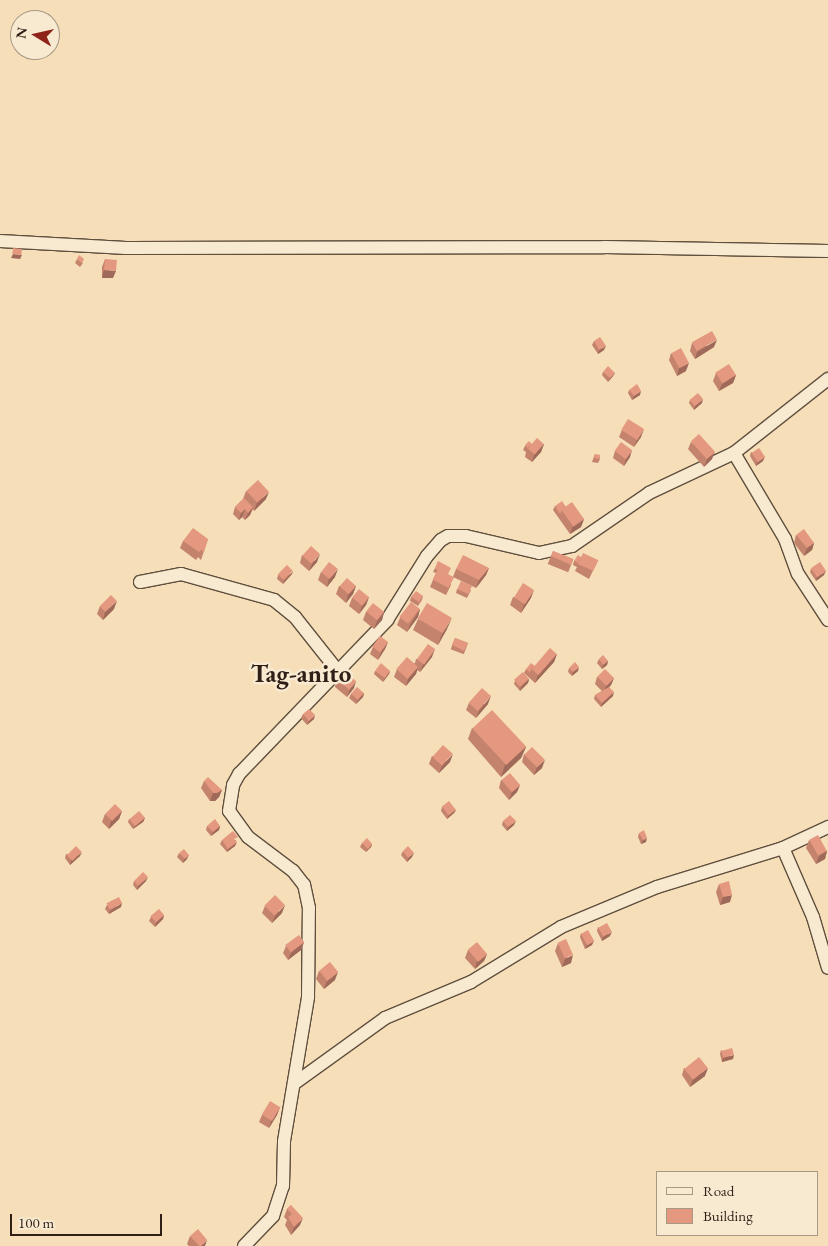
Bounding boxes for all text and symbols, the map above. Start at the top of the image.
north arrow [10,10,60,60]
text: N [11,26,31,40]
district label: Tag-anito [251,658,351,688]
legend [656,1171,818,1236]
text: Road [703,1181,734,1200]
scale bar [12,1204,165,1236]
text: Building [703,1206,753,1225]
text: 100 m [18,1213,54,1232]

